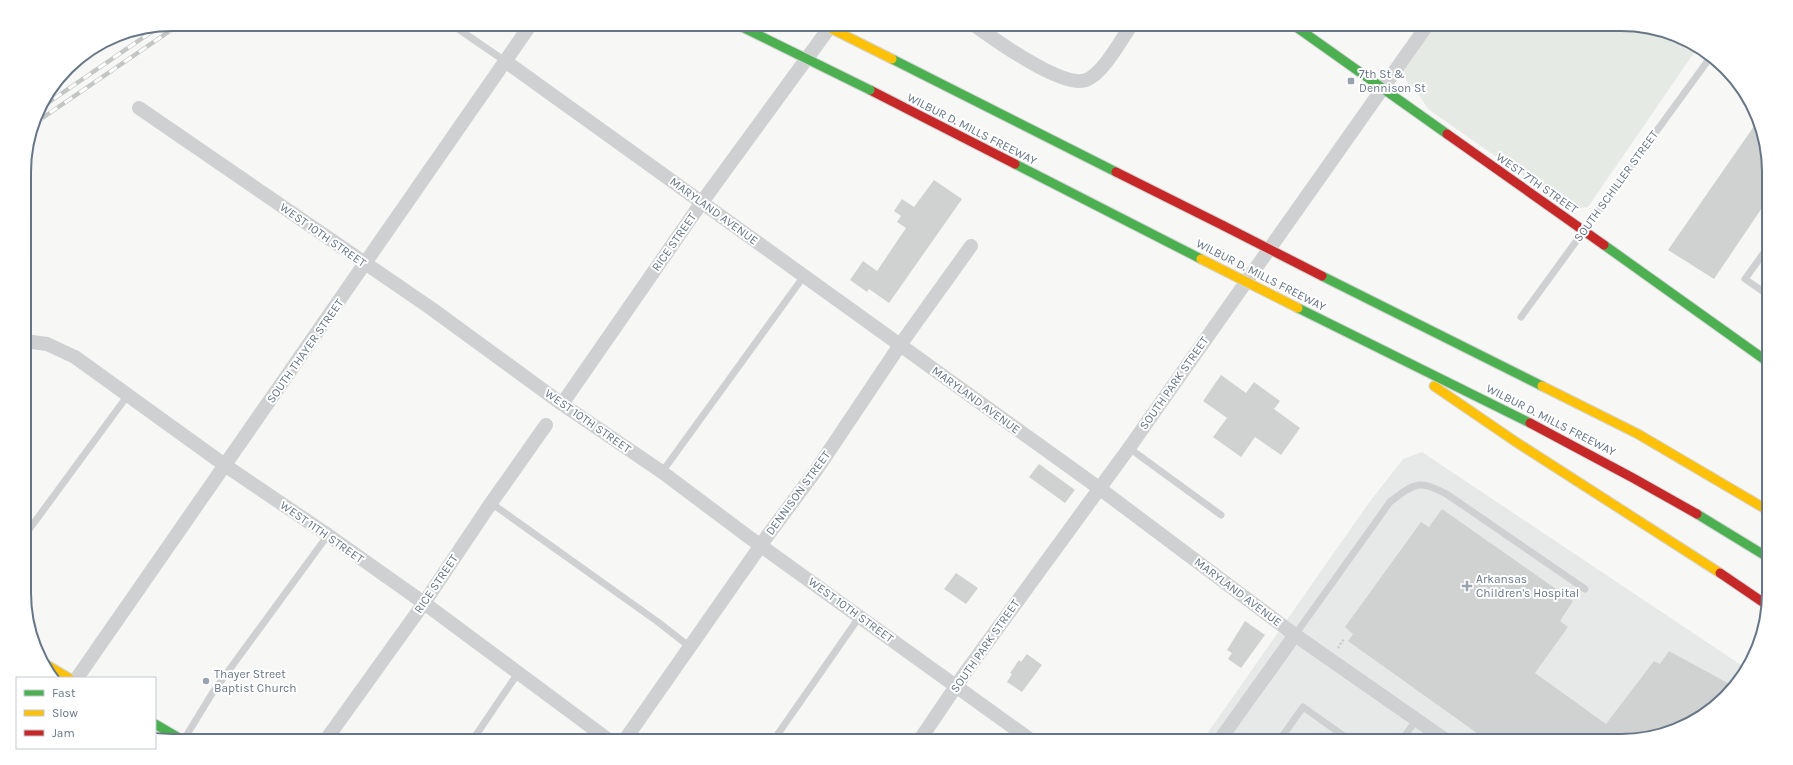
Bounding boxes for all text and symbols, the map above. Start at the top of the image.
place label: 7th St & Dennison St [1359,67,1426,95]
marker: 7th St & Dennison St [1346,76,1356,86]
street label: WILBUR D. MILLS FREEWAY [905,90,1040,168]
street label: SOUTH SCHILLER STREET [1571,128,1661,244]
street label: WEST 7TH STREET [1494,150,1580,216]
street label: MARYLAND AVENUE [667,174,761,248]
street label: WEST 10TH STREET [277,200,369,270]
street label: RICE STREET [649,210,699,274]
street label: WILBUR D. MILLS FREEWAY [1194,236,1329,314]
street label: SOUTH THAYER STREET [264,296,346,406]
street label: SOUTH PARK STREET [1137,334,1211,432]
street label: MARYLAND AVENUE [929,363,1023,437]
street label: WILBUR D. MILLS FREEWAY [1484,381,1619,459]
street label: WEST 10TH STREET [542,386,634,456]
street label: DENNISON STREET [763,448,833,538]
street label: WEST 11TH STREET [278,498,366,566]
street label: RICE STREET [411,552,461,616]
street label: MARYLAND AVENUE [1192,555,1284,629]
place label: Arkansas Children's Hospital [1476,572,1579,600]
street label: WEST 10TH STREET [806,574,896,646]
marker: Arkansas Children's Hospital [1461,580,1473,592]
street label: SOUTH PARK STREET [948,597,1022,695]
place label: Thayer Street Baptist Church [214,667,296,695]
marker: Thayer Street Baptist Church [201,676,211,686]
legend [16,677,156,749]
text: Fast [52,686,76,700]
text: Slow [52,706,78,720]
text: Jam [52,726,75,740]

